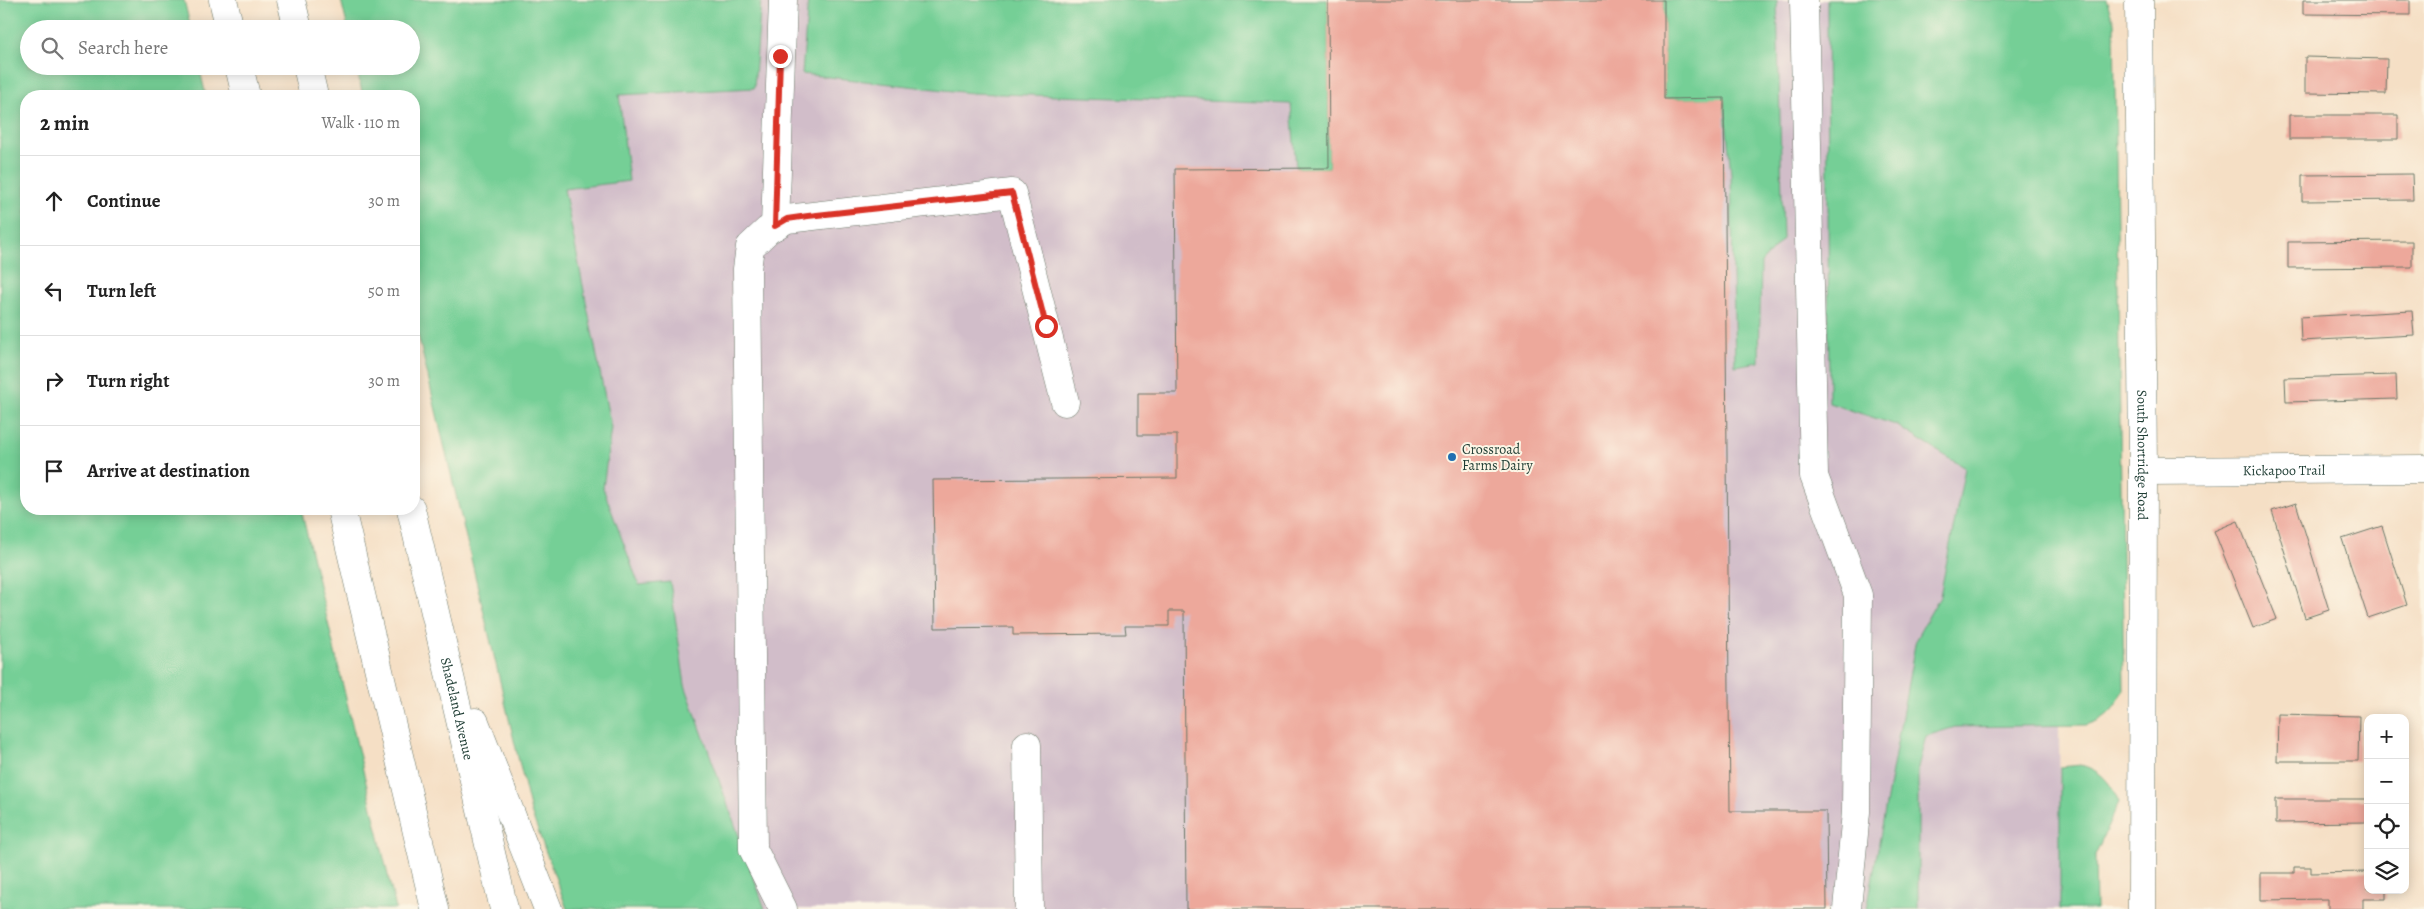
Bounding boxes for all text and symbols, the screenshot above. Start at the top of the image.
search box [20,20,420,75]
icon: search [38,34,66,62]
text: Search here [78,35,168,61]
route end [769,45,792,68]
text: 2 min [40,109,89,137]
text: Walk · 110 m [322,112,400,134]
icon: ahead [40,187,68,215]
text: Continue [87,188,161,214]
text: 30 m [368,190,400,212]
icon: left [40,277,68,305]
text: Turn left [87,278,156,304]
text: 50 m [368,280,400,302]
route start [1035,315,1058,338]
icon: right [40,367,68,395]
text: Turn right [87,368,169,394]
text: 30 m [368,370,400,392]
street label: South Shortridge Road [2132,390,2152,521]
place label: Crossroad Farms Dairy [1462,440,1533,475]
marker: Crossroad Farms Dairy [1446,451,1458,463]
icon: arrive [40,457,68,485]
text: Arrive at destination [87,458,250,484]
street label: Kickapoo Trail [2243,461,2326,480]
street label: Shadeland Avenue [436,656,478,762]
map controls [2364,714,2409,894]
button: + [2364,714,2409,759]
button: − [2364,759,2409,804]
button: locate [2364,804,2409,849]
button: layers [2364,849,2409,894]

